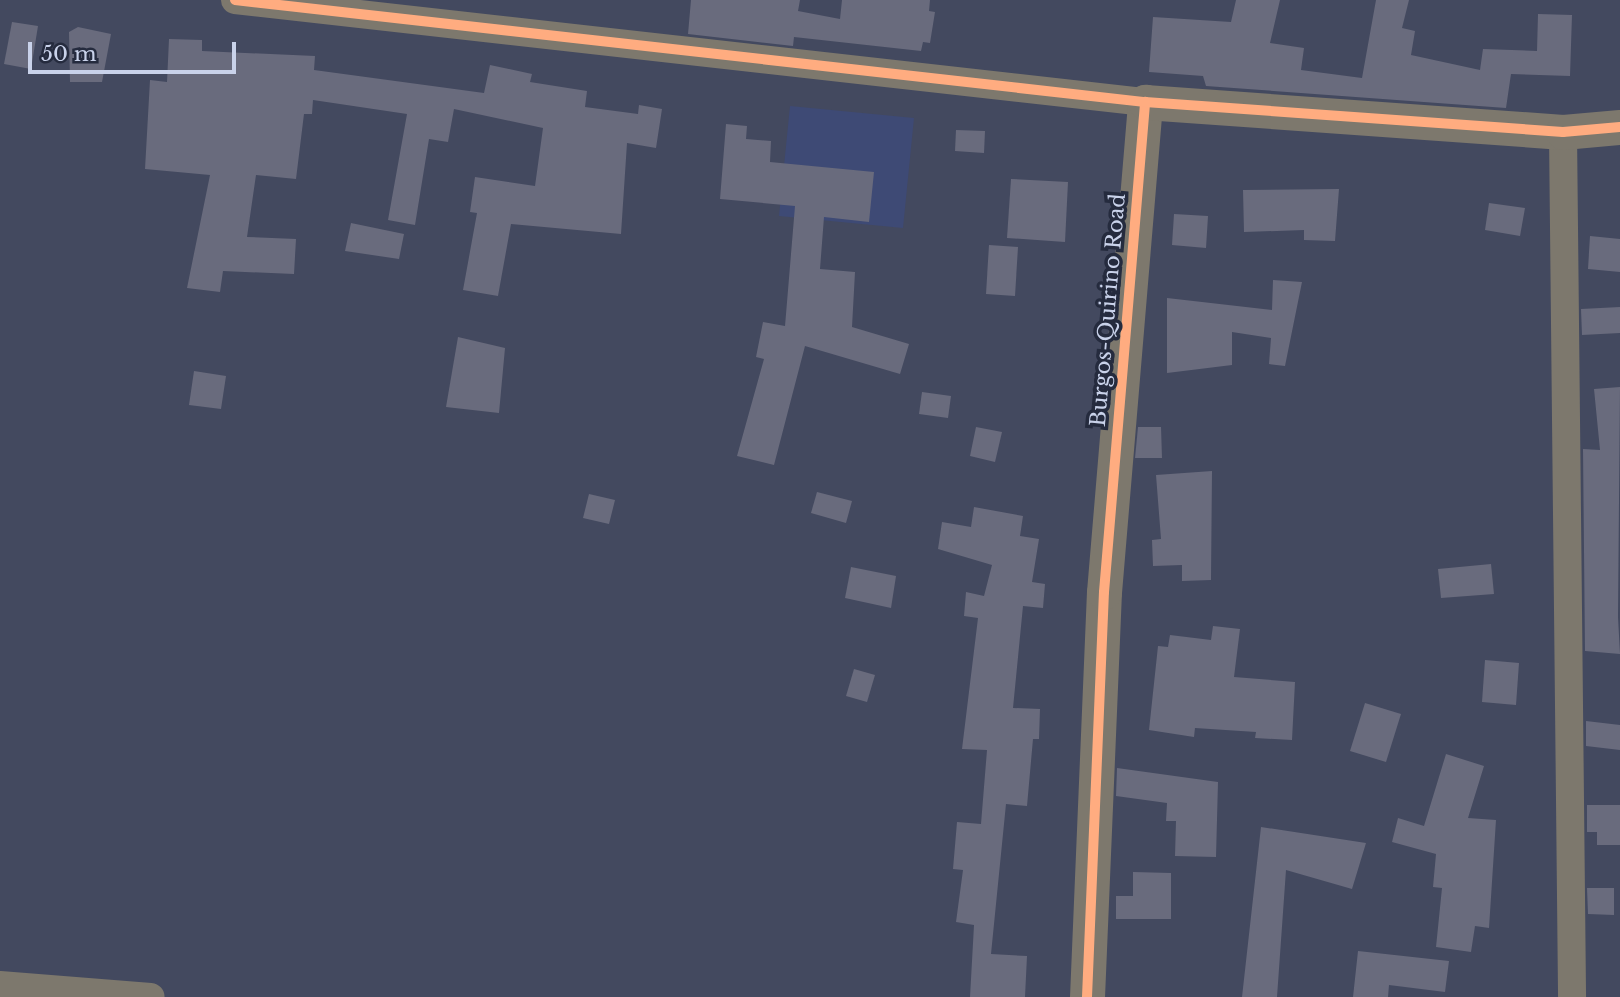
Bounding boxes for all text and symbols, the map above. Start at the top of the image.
scale bar [32,28,240,72]
text: 50 m [41,41,96,67]
street label: Burgos-Quirino Road [1085,192,1131,428]

